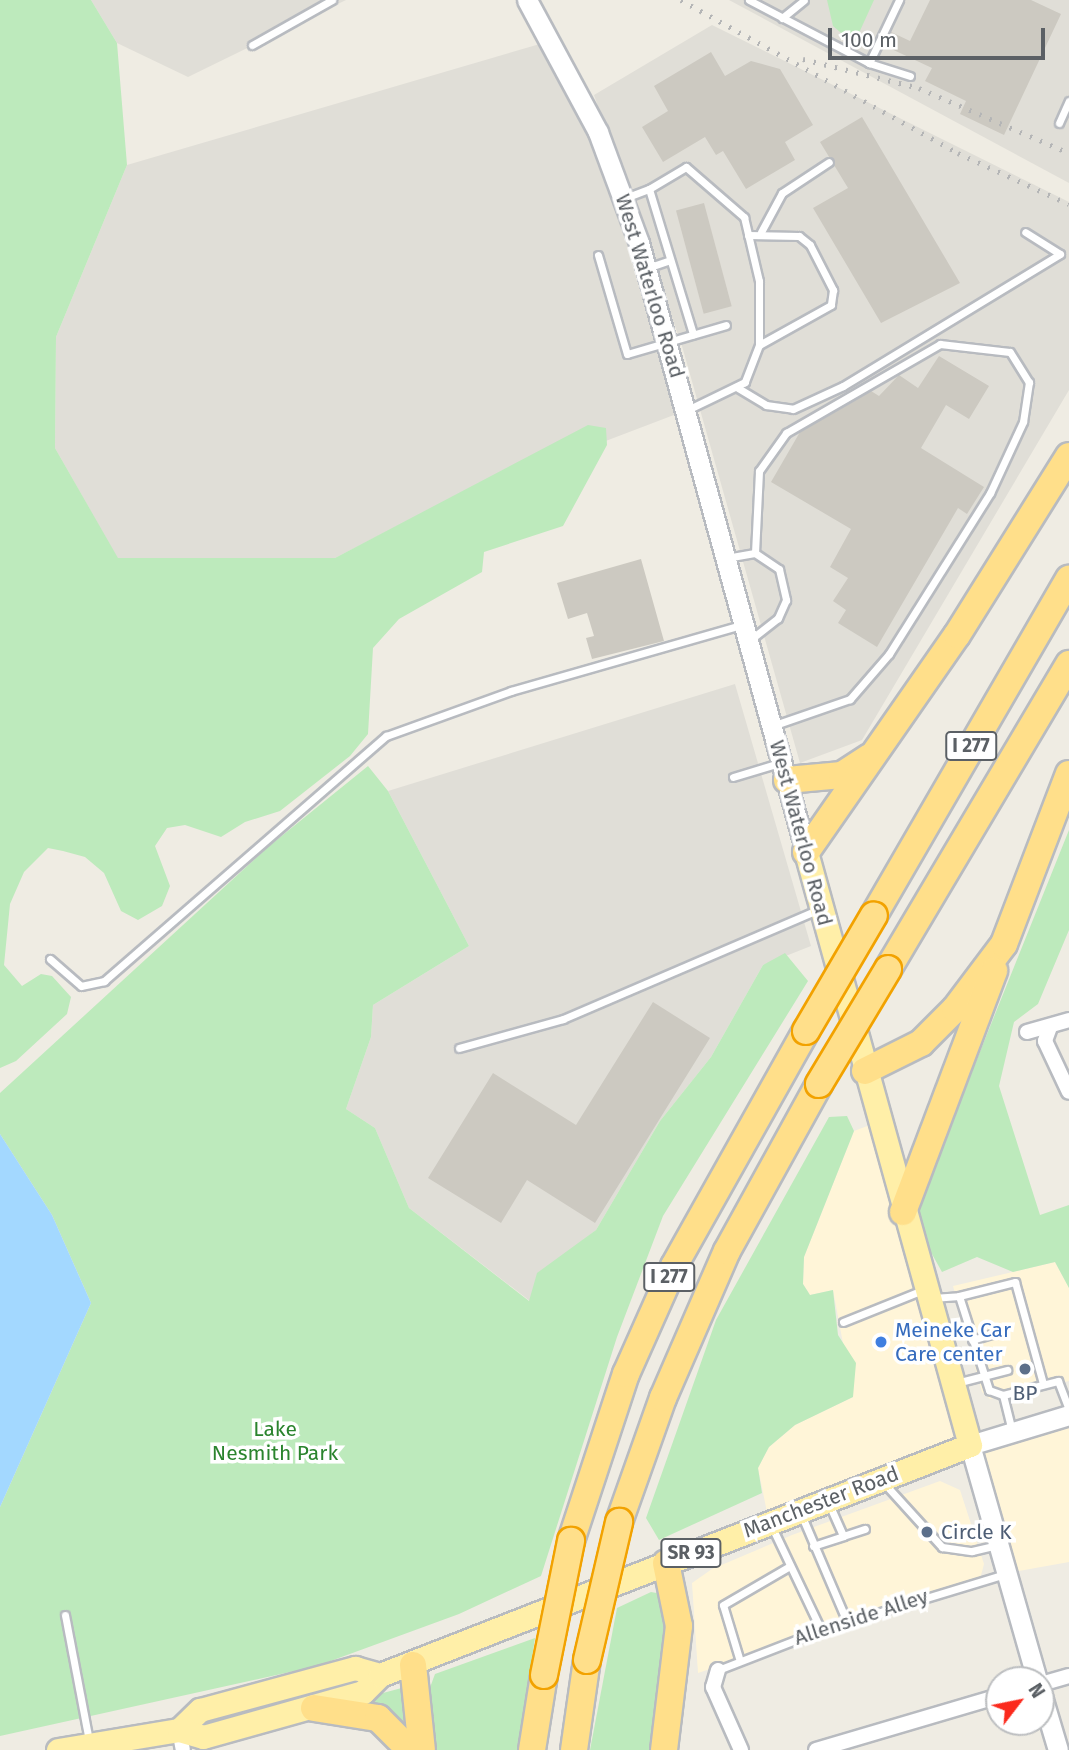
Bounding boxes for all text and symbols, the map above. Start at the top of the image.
scale bar [831,14,1048,58]
text: 100 m [841,27,897,53]
street label: West Waterloo Road [610,191,690,381]
road number: I 277 [945,730,997,762]
street label: West Waterloo Road [764,737,838,929]
road number: I 277 [643,1261,695,1292]
place label: Meineke Car Care center [895,1317,1011,1367]
marker: Meineke Car Care center [873,1334,889,1350]
marker: BP [1017,1361,1033,1377]
place label: BP [1013,1380,1037,1406]
park label: Lake Nesmith Park [212,1416,338,1466]
street label: Manchester Road [740,1461,902,1543]
place label: Circle K [941,1519,1012,1545]
marker: Circle K [919,1524,935,1540]
road number: SR 93 [660,1538,722,1568]
street label: Allenside Alley [791,1584,931,1650]
north arrow [985,1666,1055,1736]
text: N [1023,1679,1050,1702]

